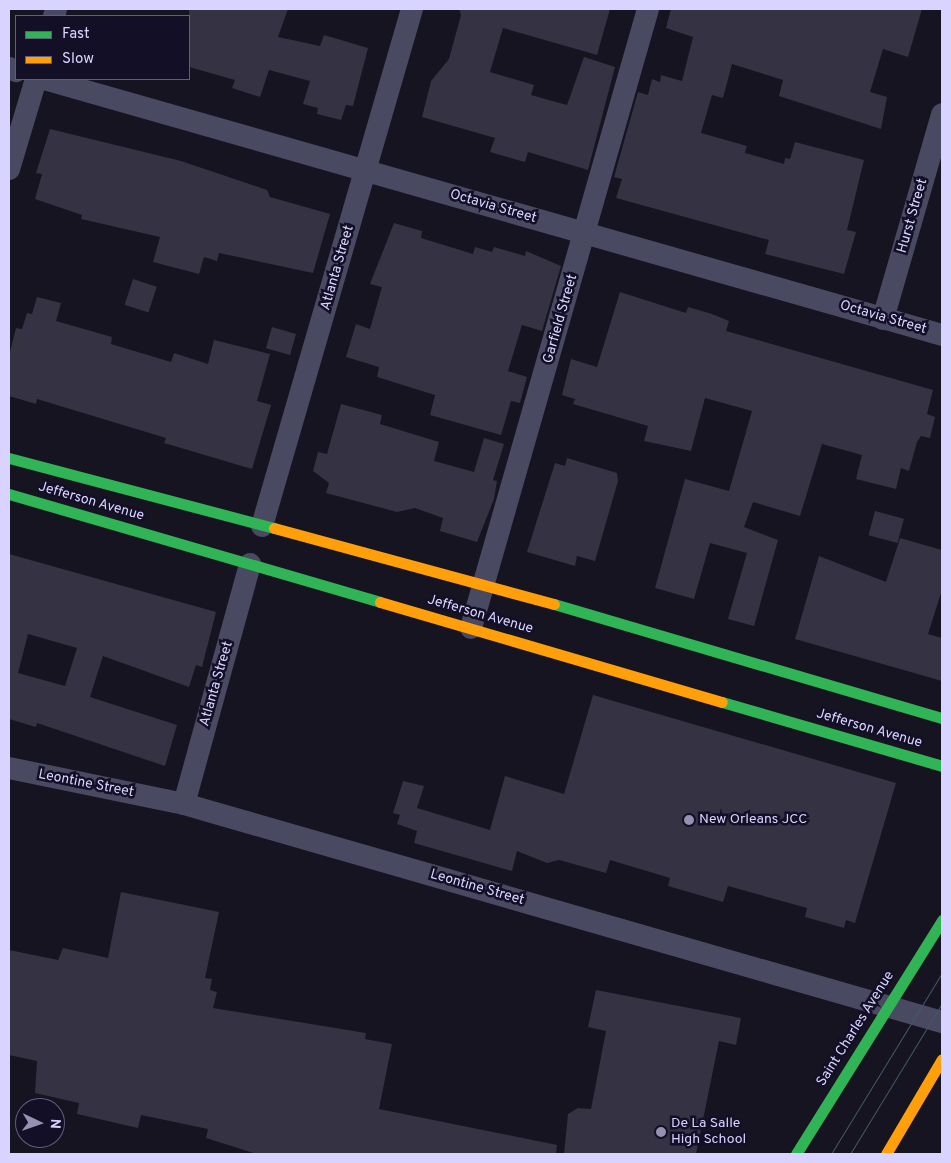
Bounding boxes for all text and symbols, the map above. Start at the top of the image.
legend [15,15,190,80]
text: Fast [62,25,90,44]
text: Slow [62,50,94,69]
street label: Hurst Street [894,177,932,255]
street label: Octavia Street [448,187,538,227]
street label: Atlanta Street [318,224,358,312]
street label: Garfield Street [540,273,582,365]
street label: Octavia Street [838,298,928,338]
street label: Jefferson Avenue [36,479,146,525]
street label: Jefferson Avenue [425,592,535,638]
street label: Atlanta Street [197,640,237,728]
street label: Jefferson Avenue [814,706,924,752]
street label: Leontine Street [37,766,135,802]
place label: New Orleans JCC [699,812,807,828]
marker: New Orleans JCC [683,814,695,826]
street label: Leontine Street [428,867,526,909]
street label: Saint Charles Avenue [814,968,898,1090]
north arrow [15,1098,65,1148]
place label: De La Salle High School [671,1116,746,1148]
text: N [46,1118,63,1129]
marker: De La Salle High School [655,1126,667,1138]

